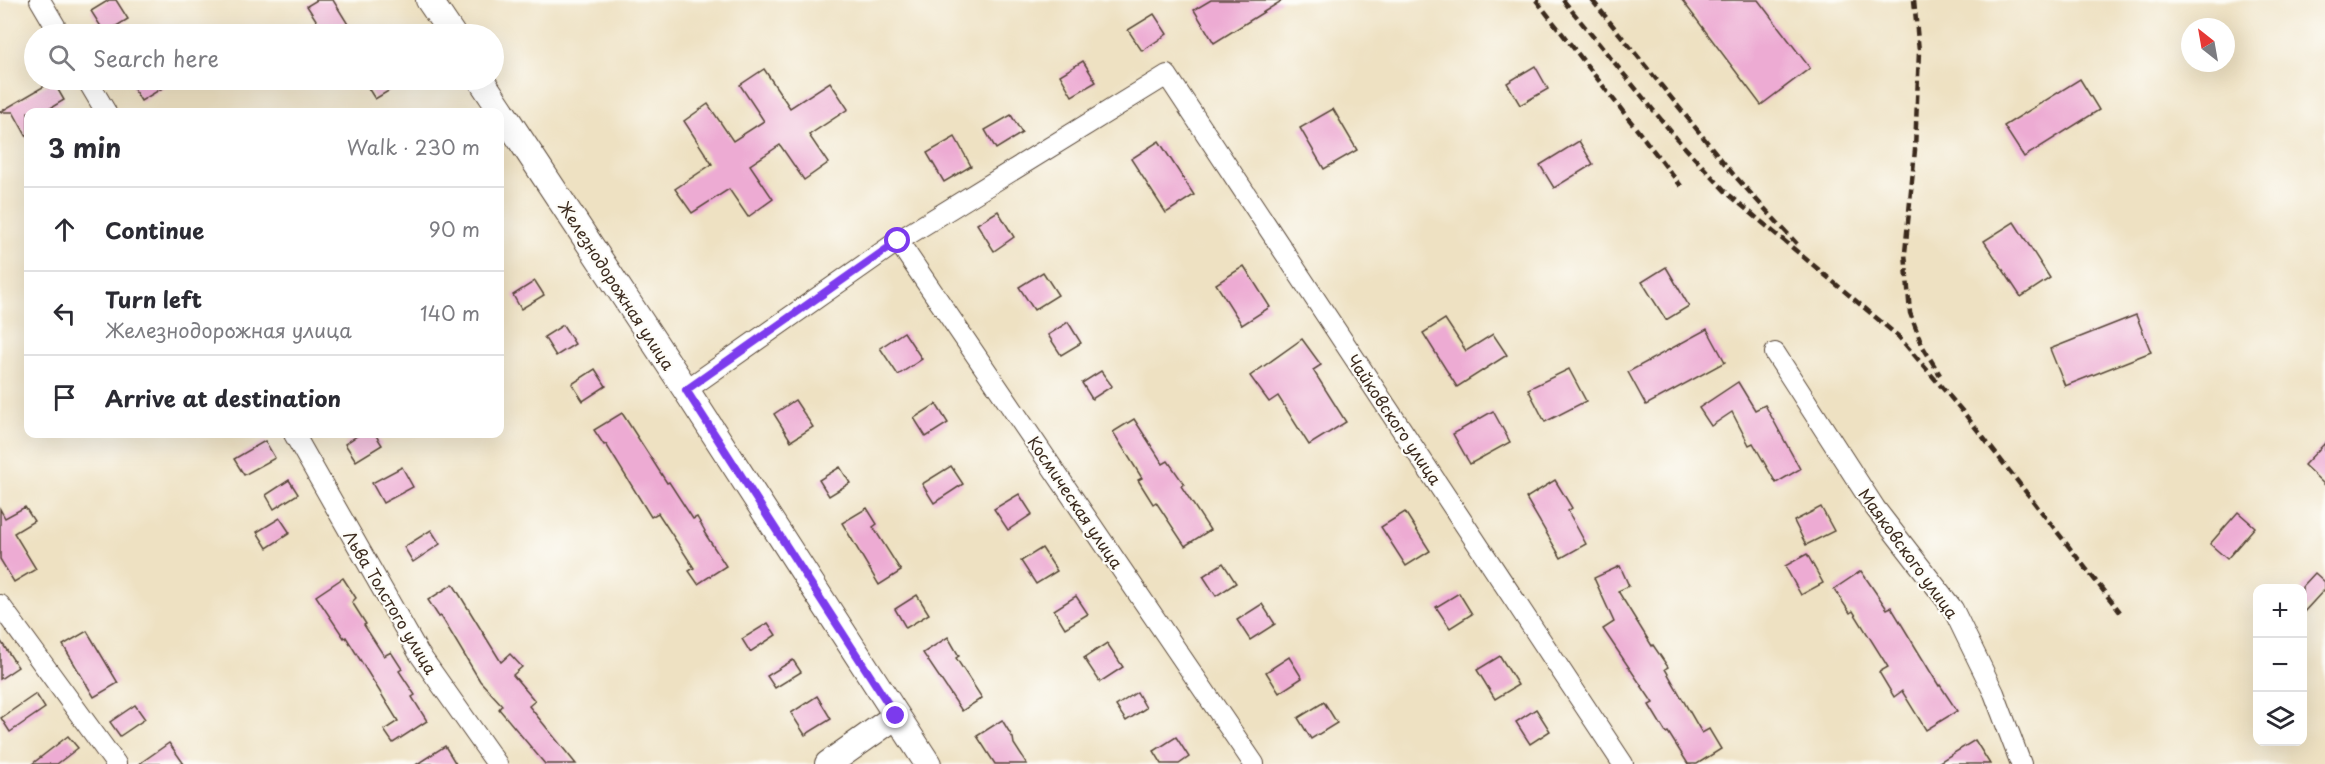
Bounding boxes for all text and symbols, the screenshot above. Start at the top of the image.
north arrow [2181,18,2235,72]
search box [24,24,504,90]
icon: search [45,41,78,74]
text: Search here [93,41,219,74]
text: 3 min [48,128,121,167]
text: Walk · 230 m [347,132,480,162]
street label: Железнодорожная улица [553,196,681,374]
icon: ahead [48,213,81,246]
text: Continue [105,213,204,246]
text: 90 m [429,214,480,244]
route start [884,227,910,253]
text: Turn left [105,282,202,315]
icon: left [48,297,81,330]
text: 140 m [420,298,480,328]
text: Железнодорожная улица [105,315,352,345]
street label: Чайковского улица [1342,349,1448,489]
icon: arrive [48,381,81,414]
text: Arrive at destination [105,381,341,414]
street label: Космическая улица [1023,431,1129,573]
street label: Маяковского улица [1854,483,1964,623]
street label: Льва Толстого улица [338,526,444,678]
map controls [2253,584,2307,746]
button: + [2253,584,2307,638]
button: − [2253,638,2307,692]
button: layers [2253,692,2307,746]
route end [882,702,908,728]

